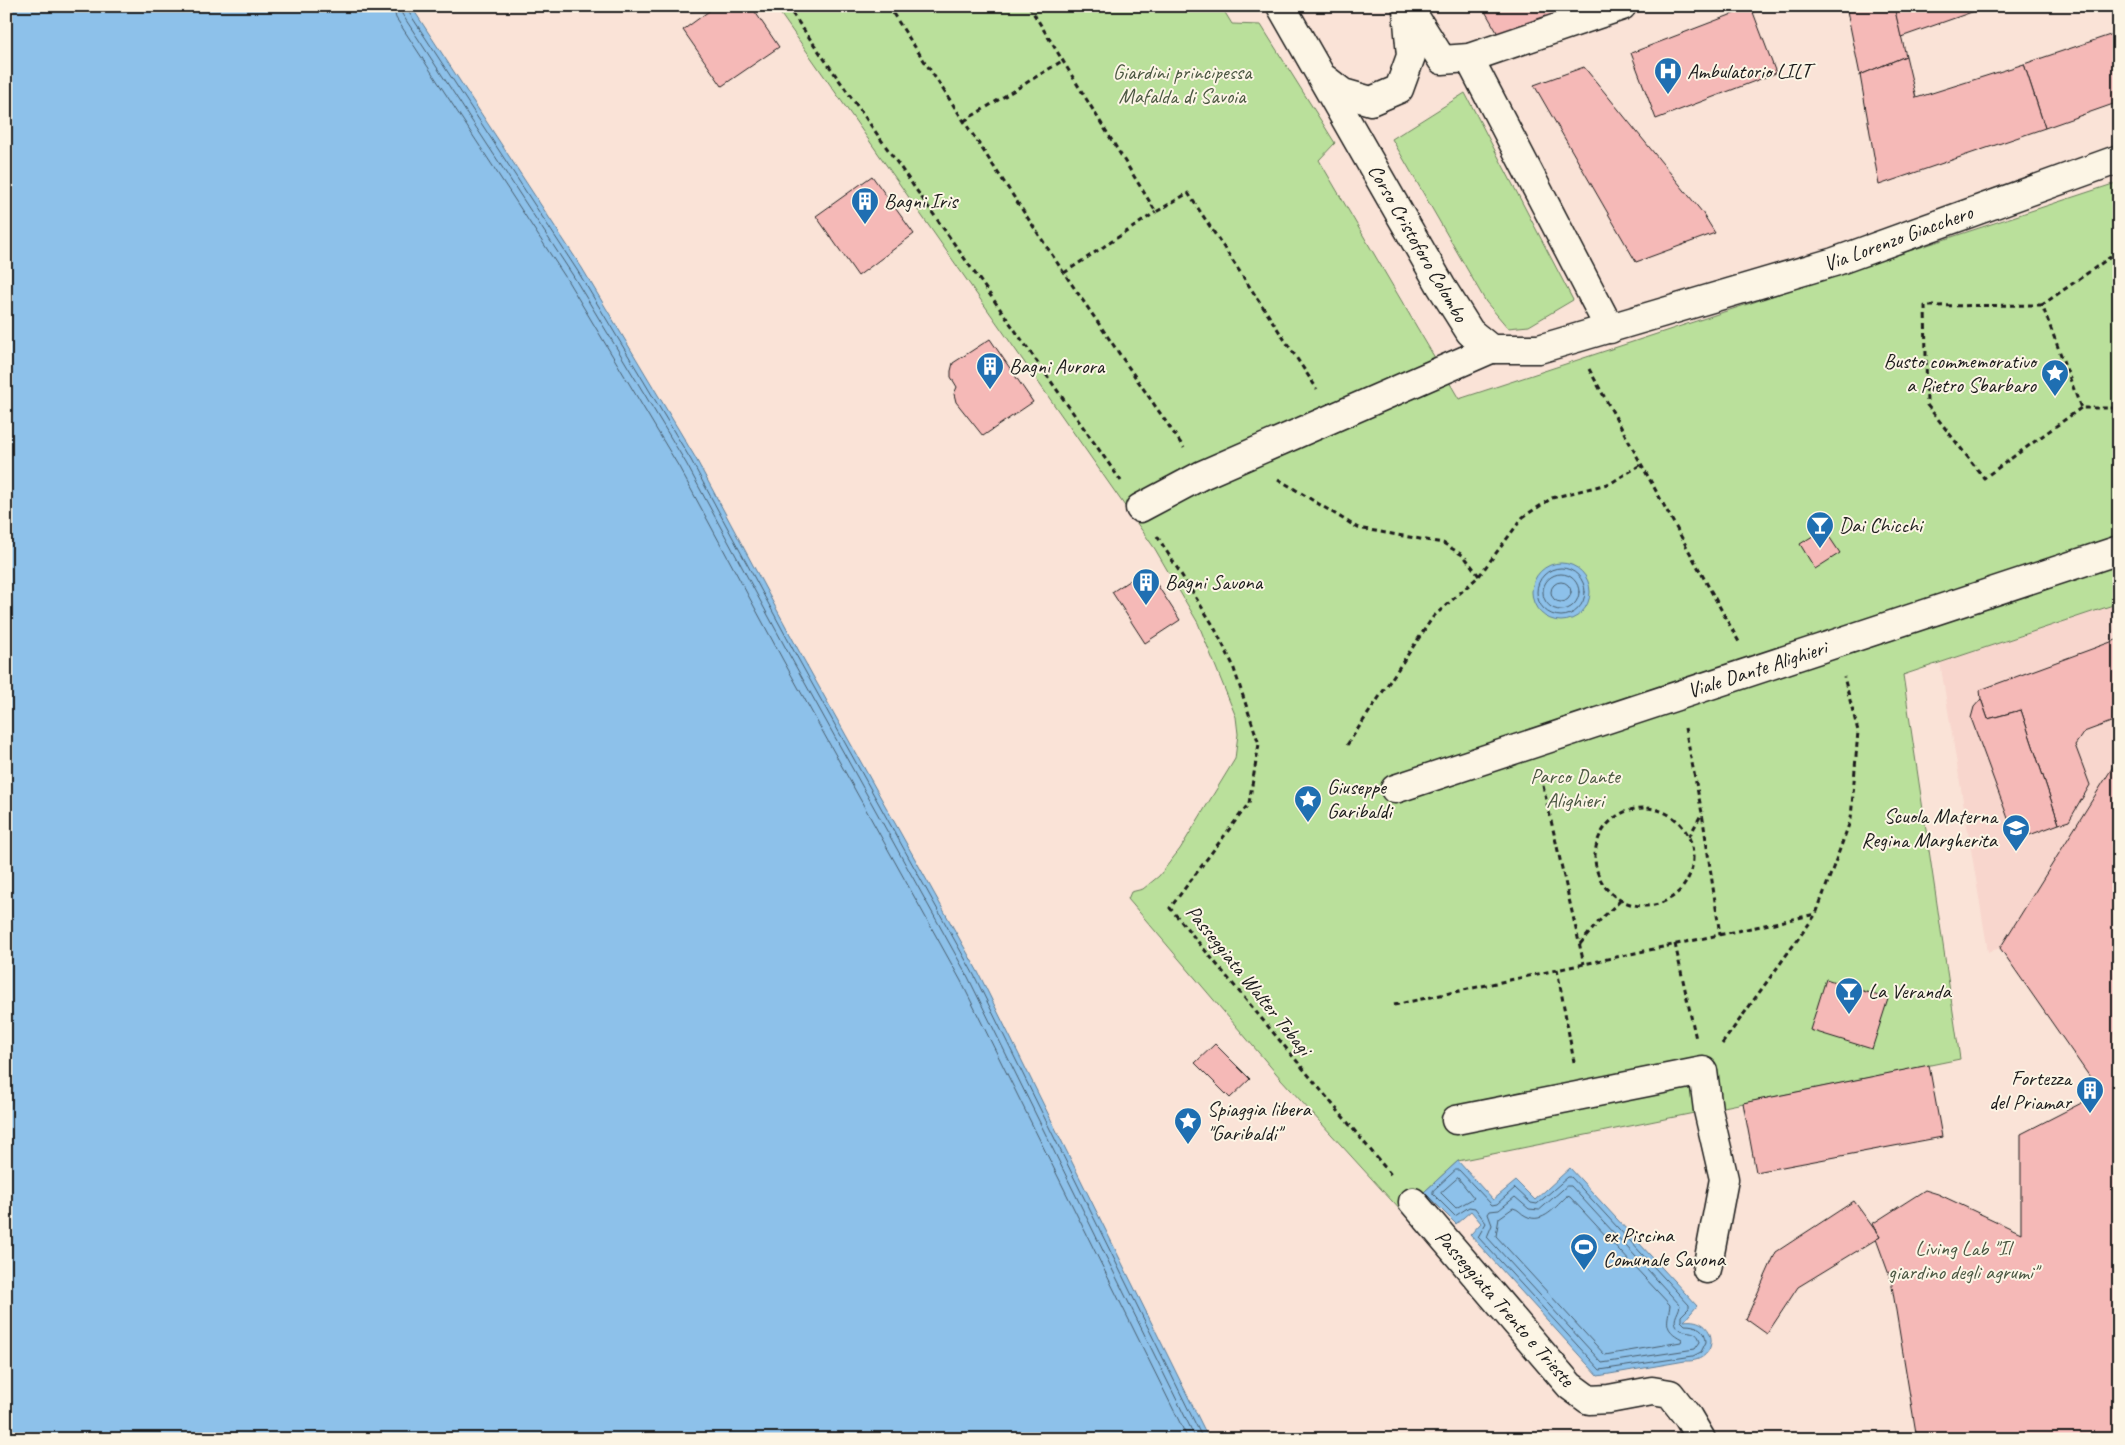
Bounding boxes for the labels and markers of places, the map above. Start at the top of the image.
hospital icon: Ambulatorio LILT [1653,56,1683,95]
place label: Ambulatorio LILT [1687,58,1816,84]
building icon: Bagni Iris [850,186,880,225]
place label: Bagni Iris [884,188,959,214]
place label: Busto commemorativo a Pietro Sbarbaro [1883,348,2039,398]
building icon: Bagni Aurora [975,351,1005,390]
place label: Bagni Aurora [1009,353,1106,379]
place icon: Busto commemorativo a Pietro Sbarbaro [2040,358,2070,397]
bar icon: Dai Chicchi [1805,510,1835,549]
place label: Dai Chicchi [1839,512,1925,538]
building icon: Bagni Savona [1131,567,1161,606]
place label: Bagni Savona [1165,569,1264,595]
place label: Giuseppe Garibaldi [1327,774,1394,824]
place icon: Giuseppe Garibaldi [1293,784,1323,823]
place label: Scuola Materna Regina Margherita [1861,803,1999,853]
school or university icon: Scuola Materna Regina Margherita [2001,813,2031,852]
bar icon: La Veranda [1834,976,1864,1015]
place label: La Veranda [1868,978,1953,1004]
place label: Fortezza del Priamar [1989,1065,2073,1115]
building icon: Fortezza del Priamar [2075,1075,2105,1114]
place label: Spiaggia libera "Garibaldi" [1207,1096,1313,1146]
place icon: Spiaggia libera "Garibaldi" [1173,1106,1203,1145]
place label: ex Piscina Comunale Savona [1603,1222,1727,1272]
sports icon: ex Piscina Comunale Savona [1569,1232,1599,1271]

